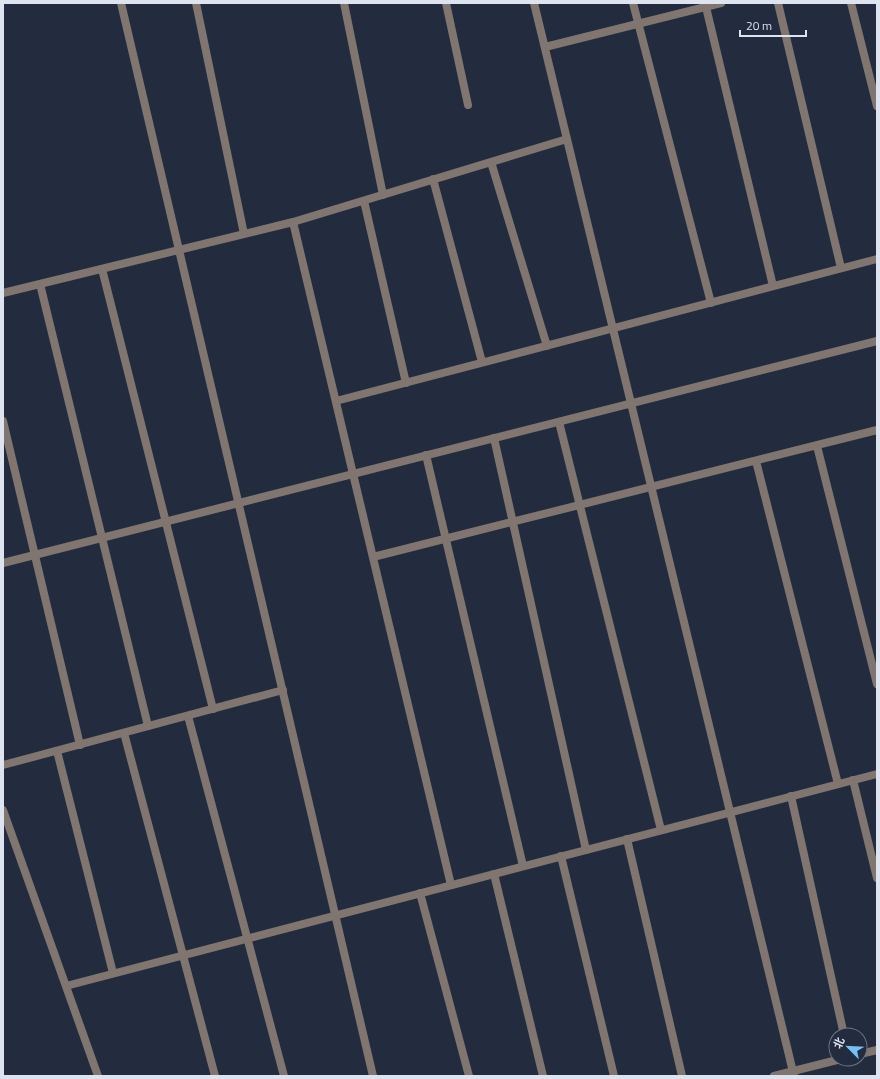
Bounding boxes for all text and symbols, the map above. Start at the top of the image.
scale bar [740,12,806,38]
text: 20 m [746,16,772,35]
north arrow [828,1027,868,1067]
text: 北 [829,1035,848,1051]

